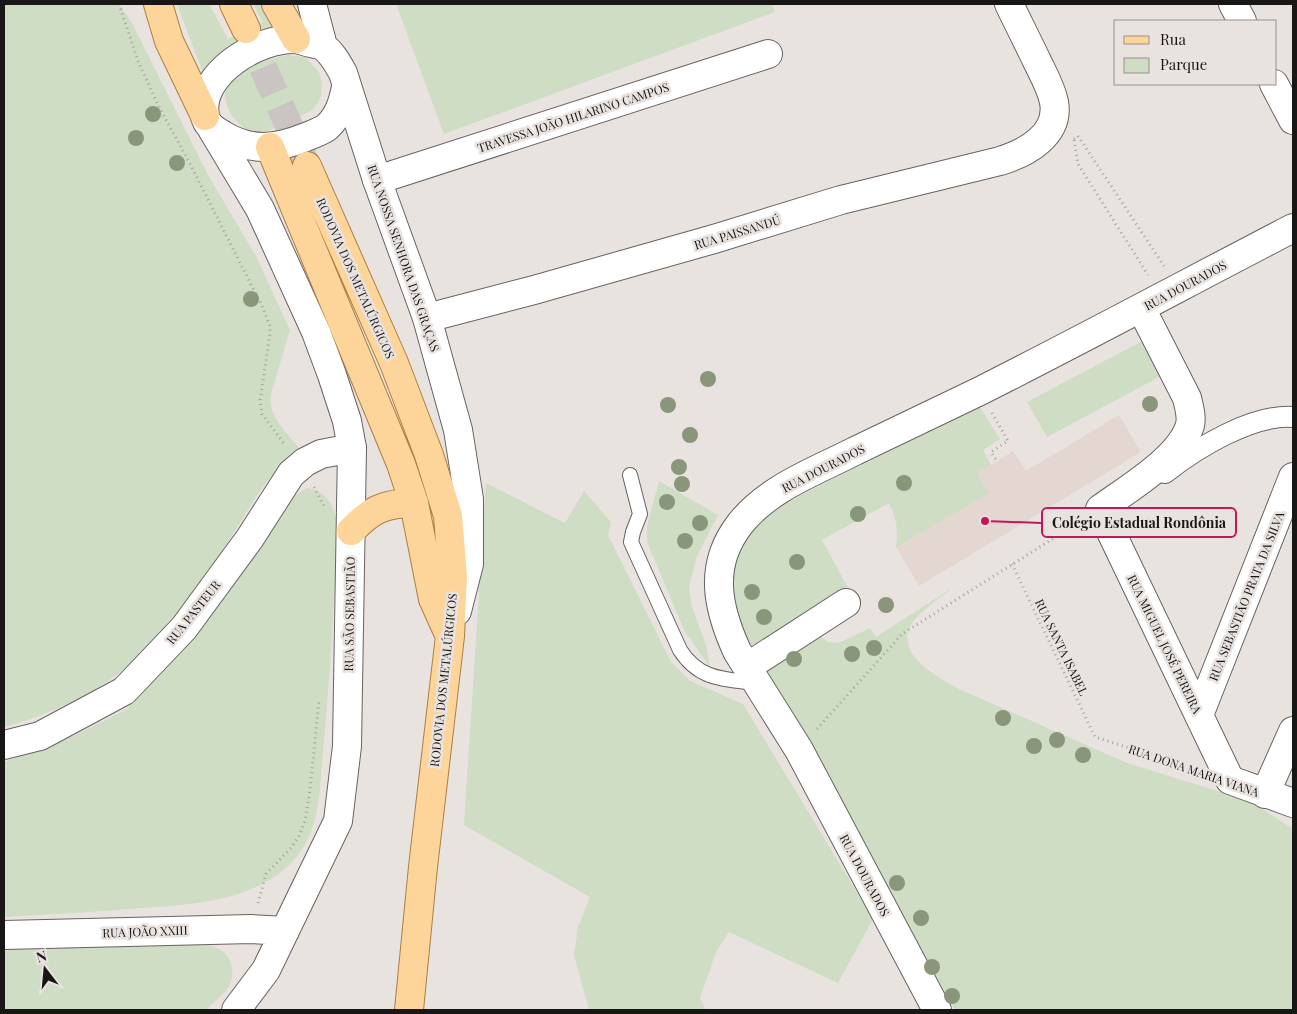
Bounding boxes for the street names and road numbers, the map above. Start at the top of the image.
street label: TRAVESSA JOÃO HILARINO CAMPOS [475,78,671,156]
street label: RUA NOSSA SENHORA DAS GRAÇAS [364,162,444,354]
street label: RODOVIA DOS METALÚRGICOS [313,195,399,361]
street label: RUA PAISSANDÚ [692,211,782,253]
street label: RUA DOURADOS [1141,257,1229,313]
street label: RUA DOURADOS [779,440,867,496]
street label: RUA SEBASTIÃO PRATA DA SILVA [1205,509,1288,683]
street label: RUA SÃO SEBASTIÃO [340,556,358,672]
street label: RUA MIGUEL JOSÉ PEREIRA [1124,572,1206,717]
street label: RUA PASTEUR [162,577,224,647]
street label: RODOVIA DOS METALÚRGICOS [426,593,460,767]
street label: RUA SANTA ISABEL [1032,596,1092,698]
street label: RUA DONA MARIA VIANA [1127,740,1262,800]
street label: RUA DOURADOS [837,831,893,919]
street label: RUA JOÃO XXIII [102,922,188,940]

